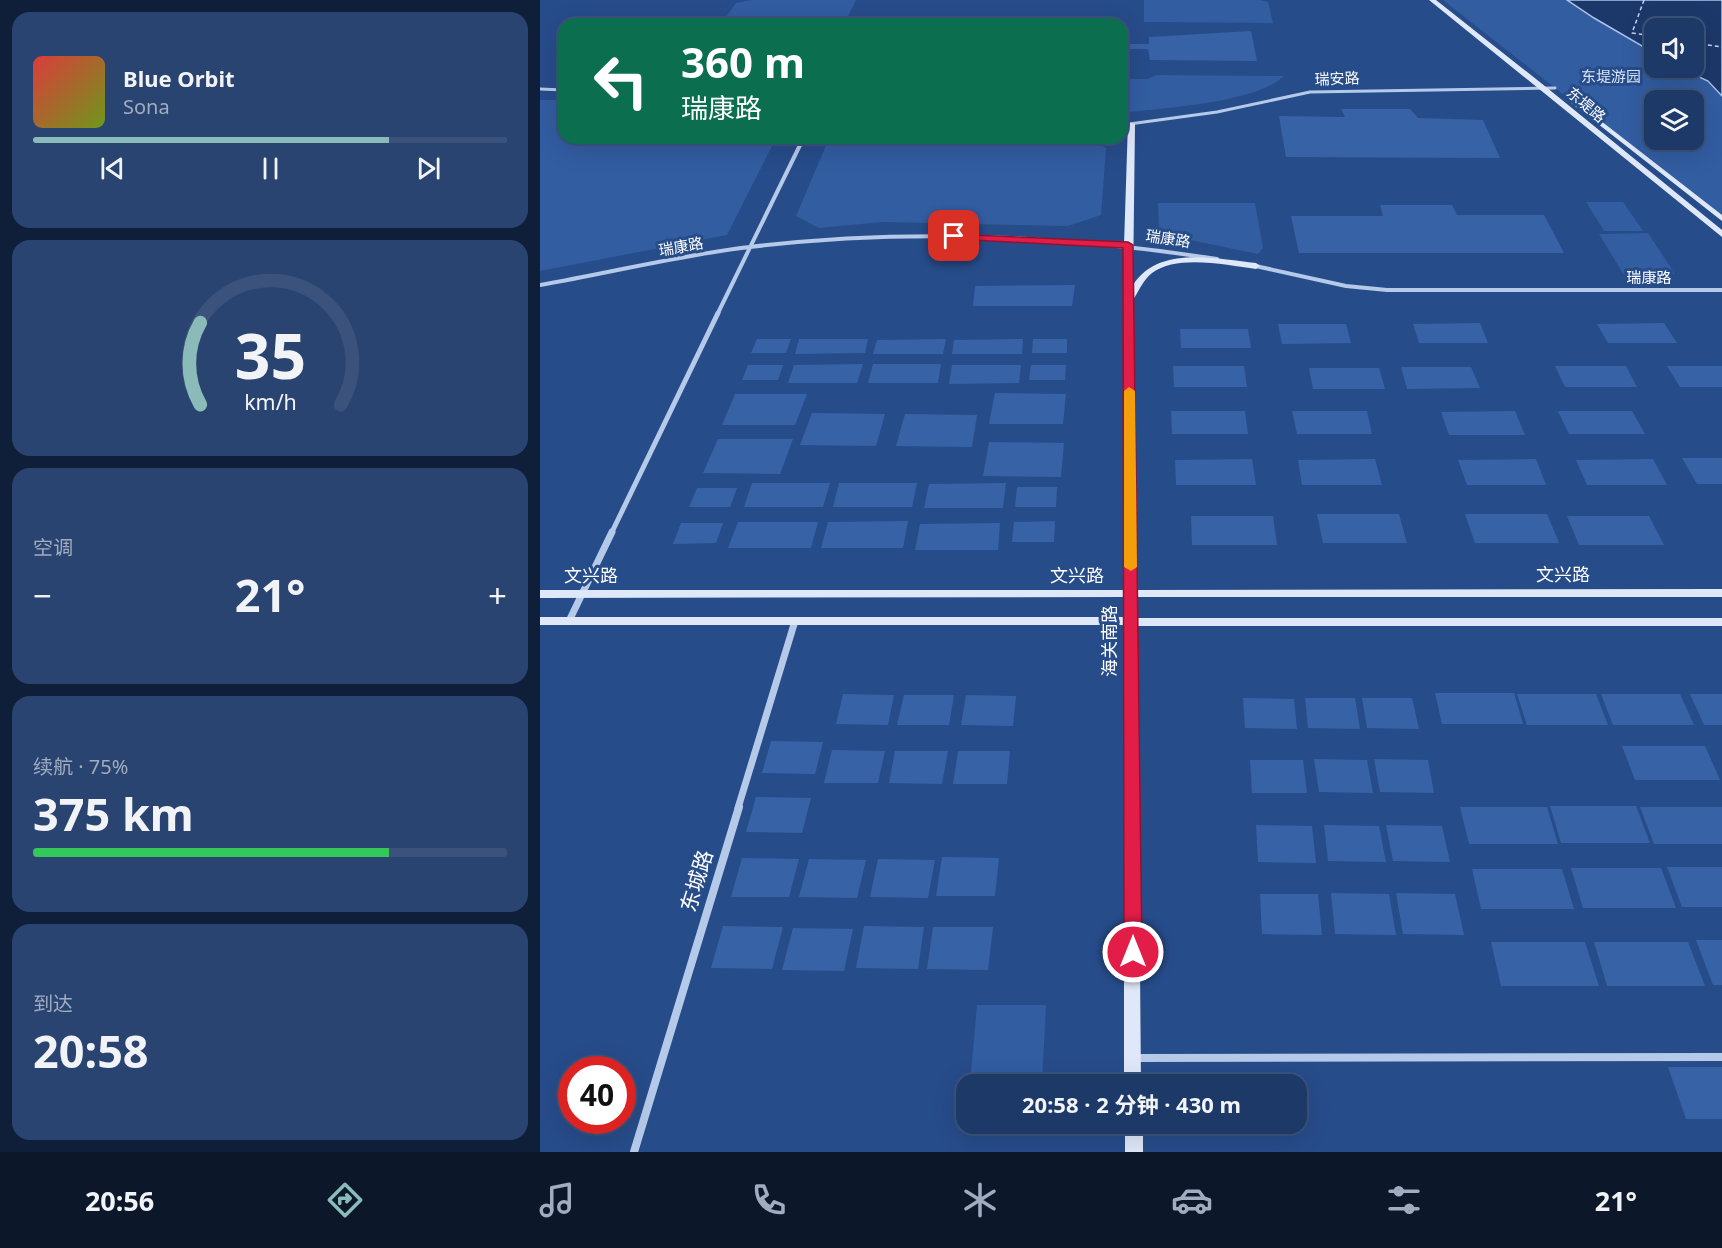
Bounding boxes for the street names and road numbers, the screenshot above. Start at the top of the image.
street label: 瑞安路 [1314,67,1360,89]
street label: 东堤路 [1563,82,1610,126]
street label: 瑞康路 [1144,225,1192,251]
street label: 瑞康路 [657,232,705,260]
street label: 瑞康路 [1626,267,1672,287]
street label: 文兴路 [1536,562,1590,586]
street label: 文兴路 [564,563,618,587]
street label: 文兴路 [1050,563,1104,587]
street label: 海关南路 [1097,605,1121,677]
street label: 东城路 [673,846,719,915]

